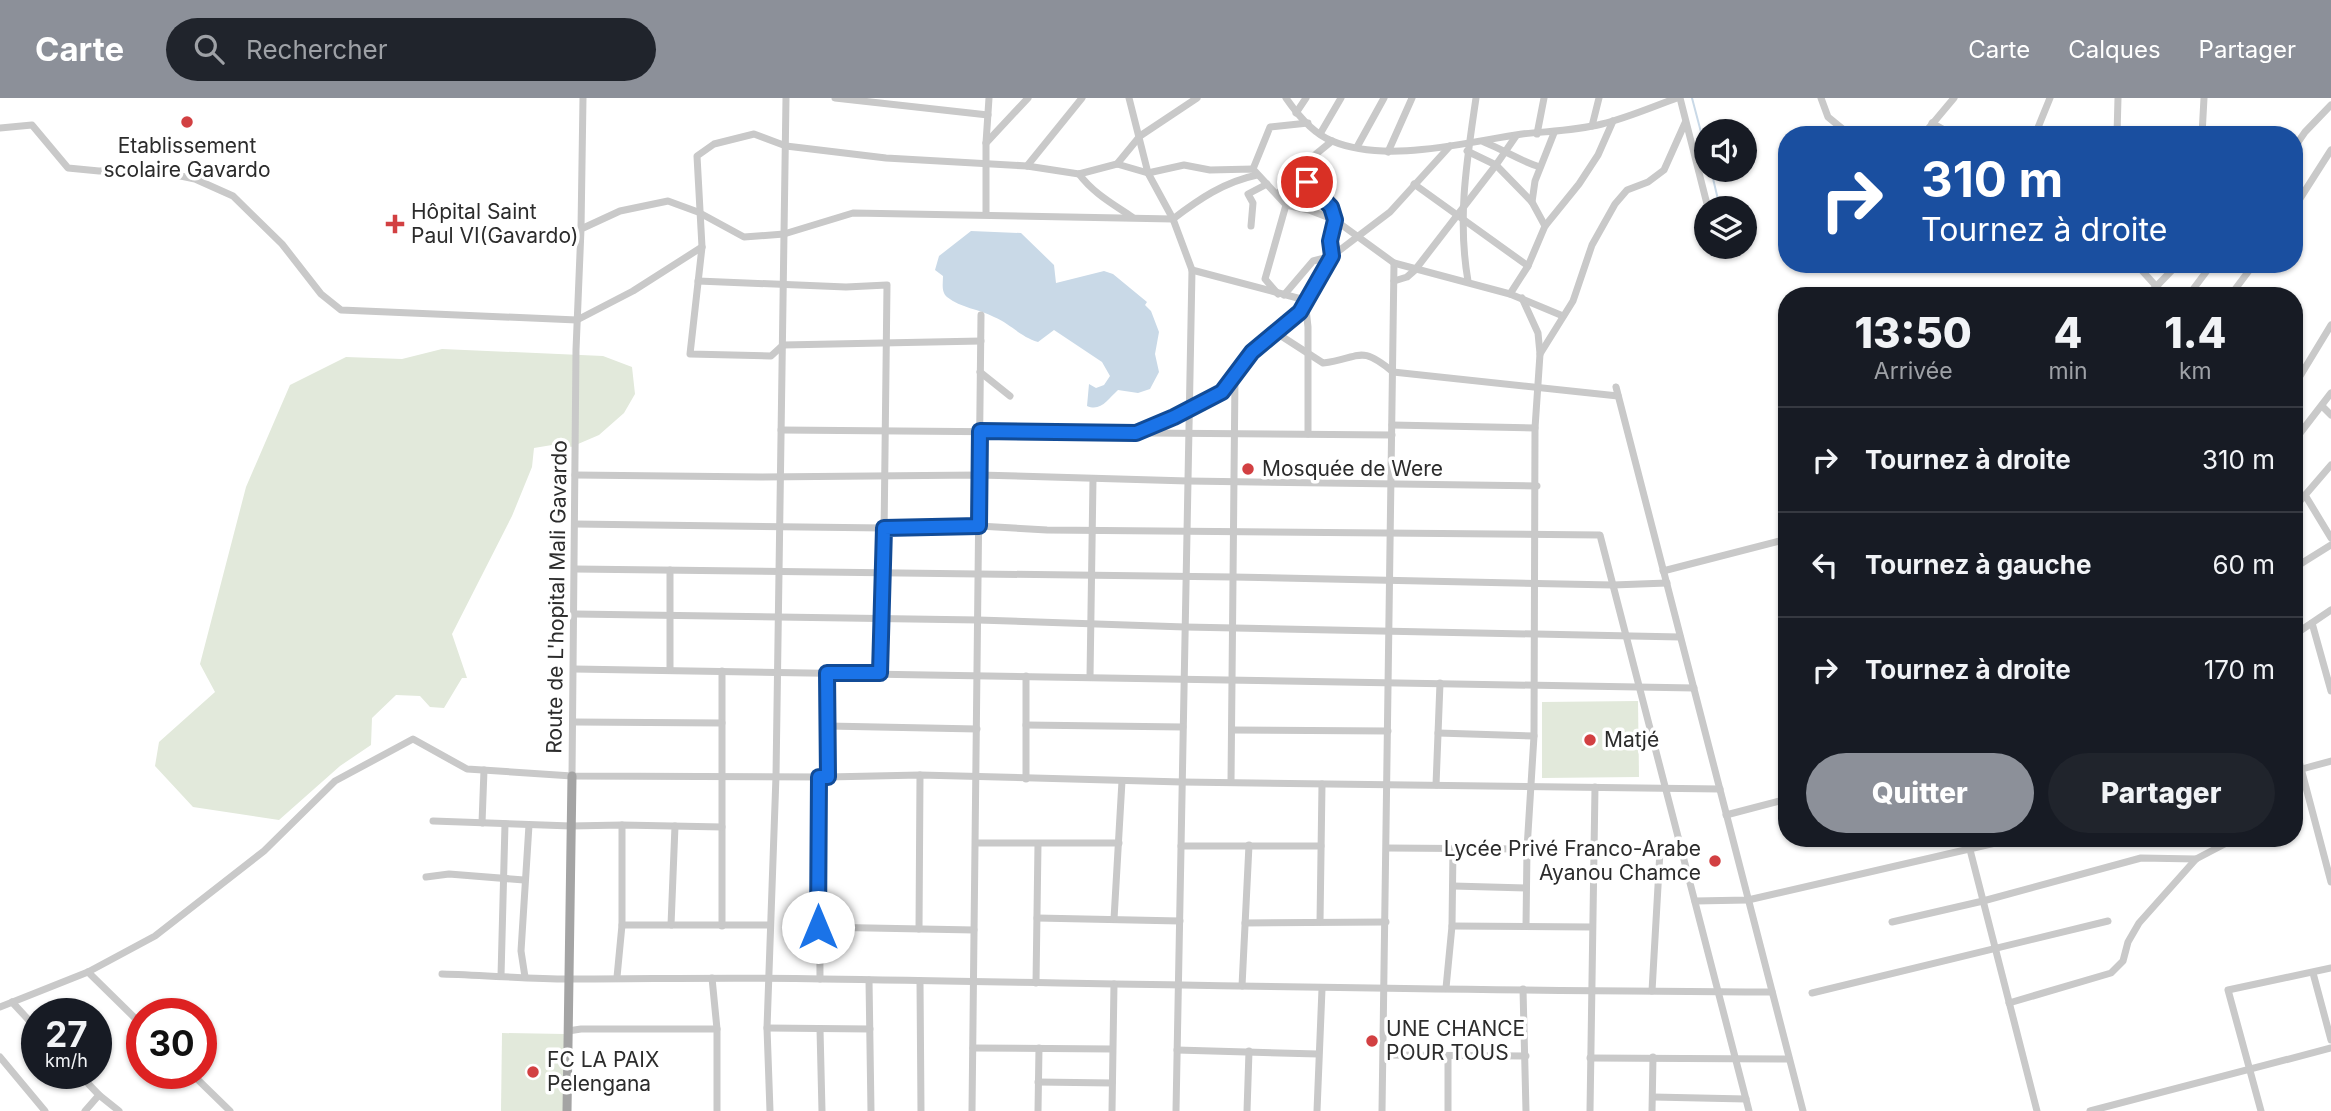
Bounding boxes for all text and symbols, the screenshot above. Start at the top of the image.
search box [166,18,656,81]
text: Carte [35,29,124,69]
icon: search [190,30,228,68]
text: Rechercher [246,34,388,65]
text: Carte [1968,35,2030,64]
text: Calques [2068,35,2161,64]
text: Partager [2199,35,2296,64]
marker: Etablissement scolaire Gavardo [179,114,195,130]
map controls [1694,119,1757,259]
button: sound [1694,119,1757,182]
place label: Etablissement scolaire Gavardo [104,133,271,182]
text: 310 m [1921,150,2063,209]
pin [1277,152,1337,212]
icon: right [1806,154,1897,245]
icon: arrive [1288,163,1326,201]
button: layers [1694,196,1757,259]
place label: Hôpital Saint Paul VI(Gavardo) [411,199,578,248]
text: Tournez à droite [1921,210,2167,249]
marker: Hôpital Saint Paul VI(Gavardo) [385,214,405,234]
text: 13:50 [1855,307,1972,358]
text: 4 [2054,307,2082,358]
text: 1.4 [2164,307,2226,358]
text: Arrivée [1874,357,1953,385]
text: min [2048,357,2088,385]
text: km [2179,357,2212,385]
street label: Route de L'hopital Mali Gavardo [541,440,572,754]
icon: right [1806,441,1844,479]
text: Tournez à droite [1865,444,2071,475]
text: 310 m [2202,444,2275,475]
place label: Mosquée de Were [1262,456,1443,481]
marker: Mosquée de Were [1240,461,1256,477]
icon: left [1806,546,1844,584]
text: Tournez à gauche [1865,549,2091,580]
text: 60 m [2212,549,2275,580]
icon: right [1806,651,1844,689]
text: Tournez à droite [1865,654,2071,685]
text: 170 m [2204,654,2275,685]
place label: Matjé [1604,727,1659,752]
marker: Matjé [1582,732,1598,748]
button: Quitter [1806,753,2034,833]
button: Partager [2048,753,2275,833]
place label: Lycée Privé Franco-Arabe Ayanou Chamce [1444,836,1701,885]
marker: Lycée Privé Franco-Arabe Ayanou Chamce [1707,853,1723,869]
position arrow [781,890,855,964]
speed limit sign: 30 [126,998,217,1089]
text: 27 [45,1013,88,1055]
place label: UNE CHANCE POUR TOUS [1386,1016,1525,1065]
marker: UNE CHANCE POUR TOUS [1364,1033,1380,1049]
place label: FC LA PAIX Pelengana [547,1047,659,1096]
text: km/h [45,1050,88,1071]
marker: FC LA PAIX Pelengana [525,1064,541,1080]

